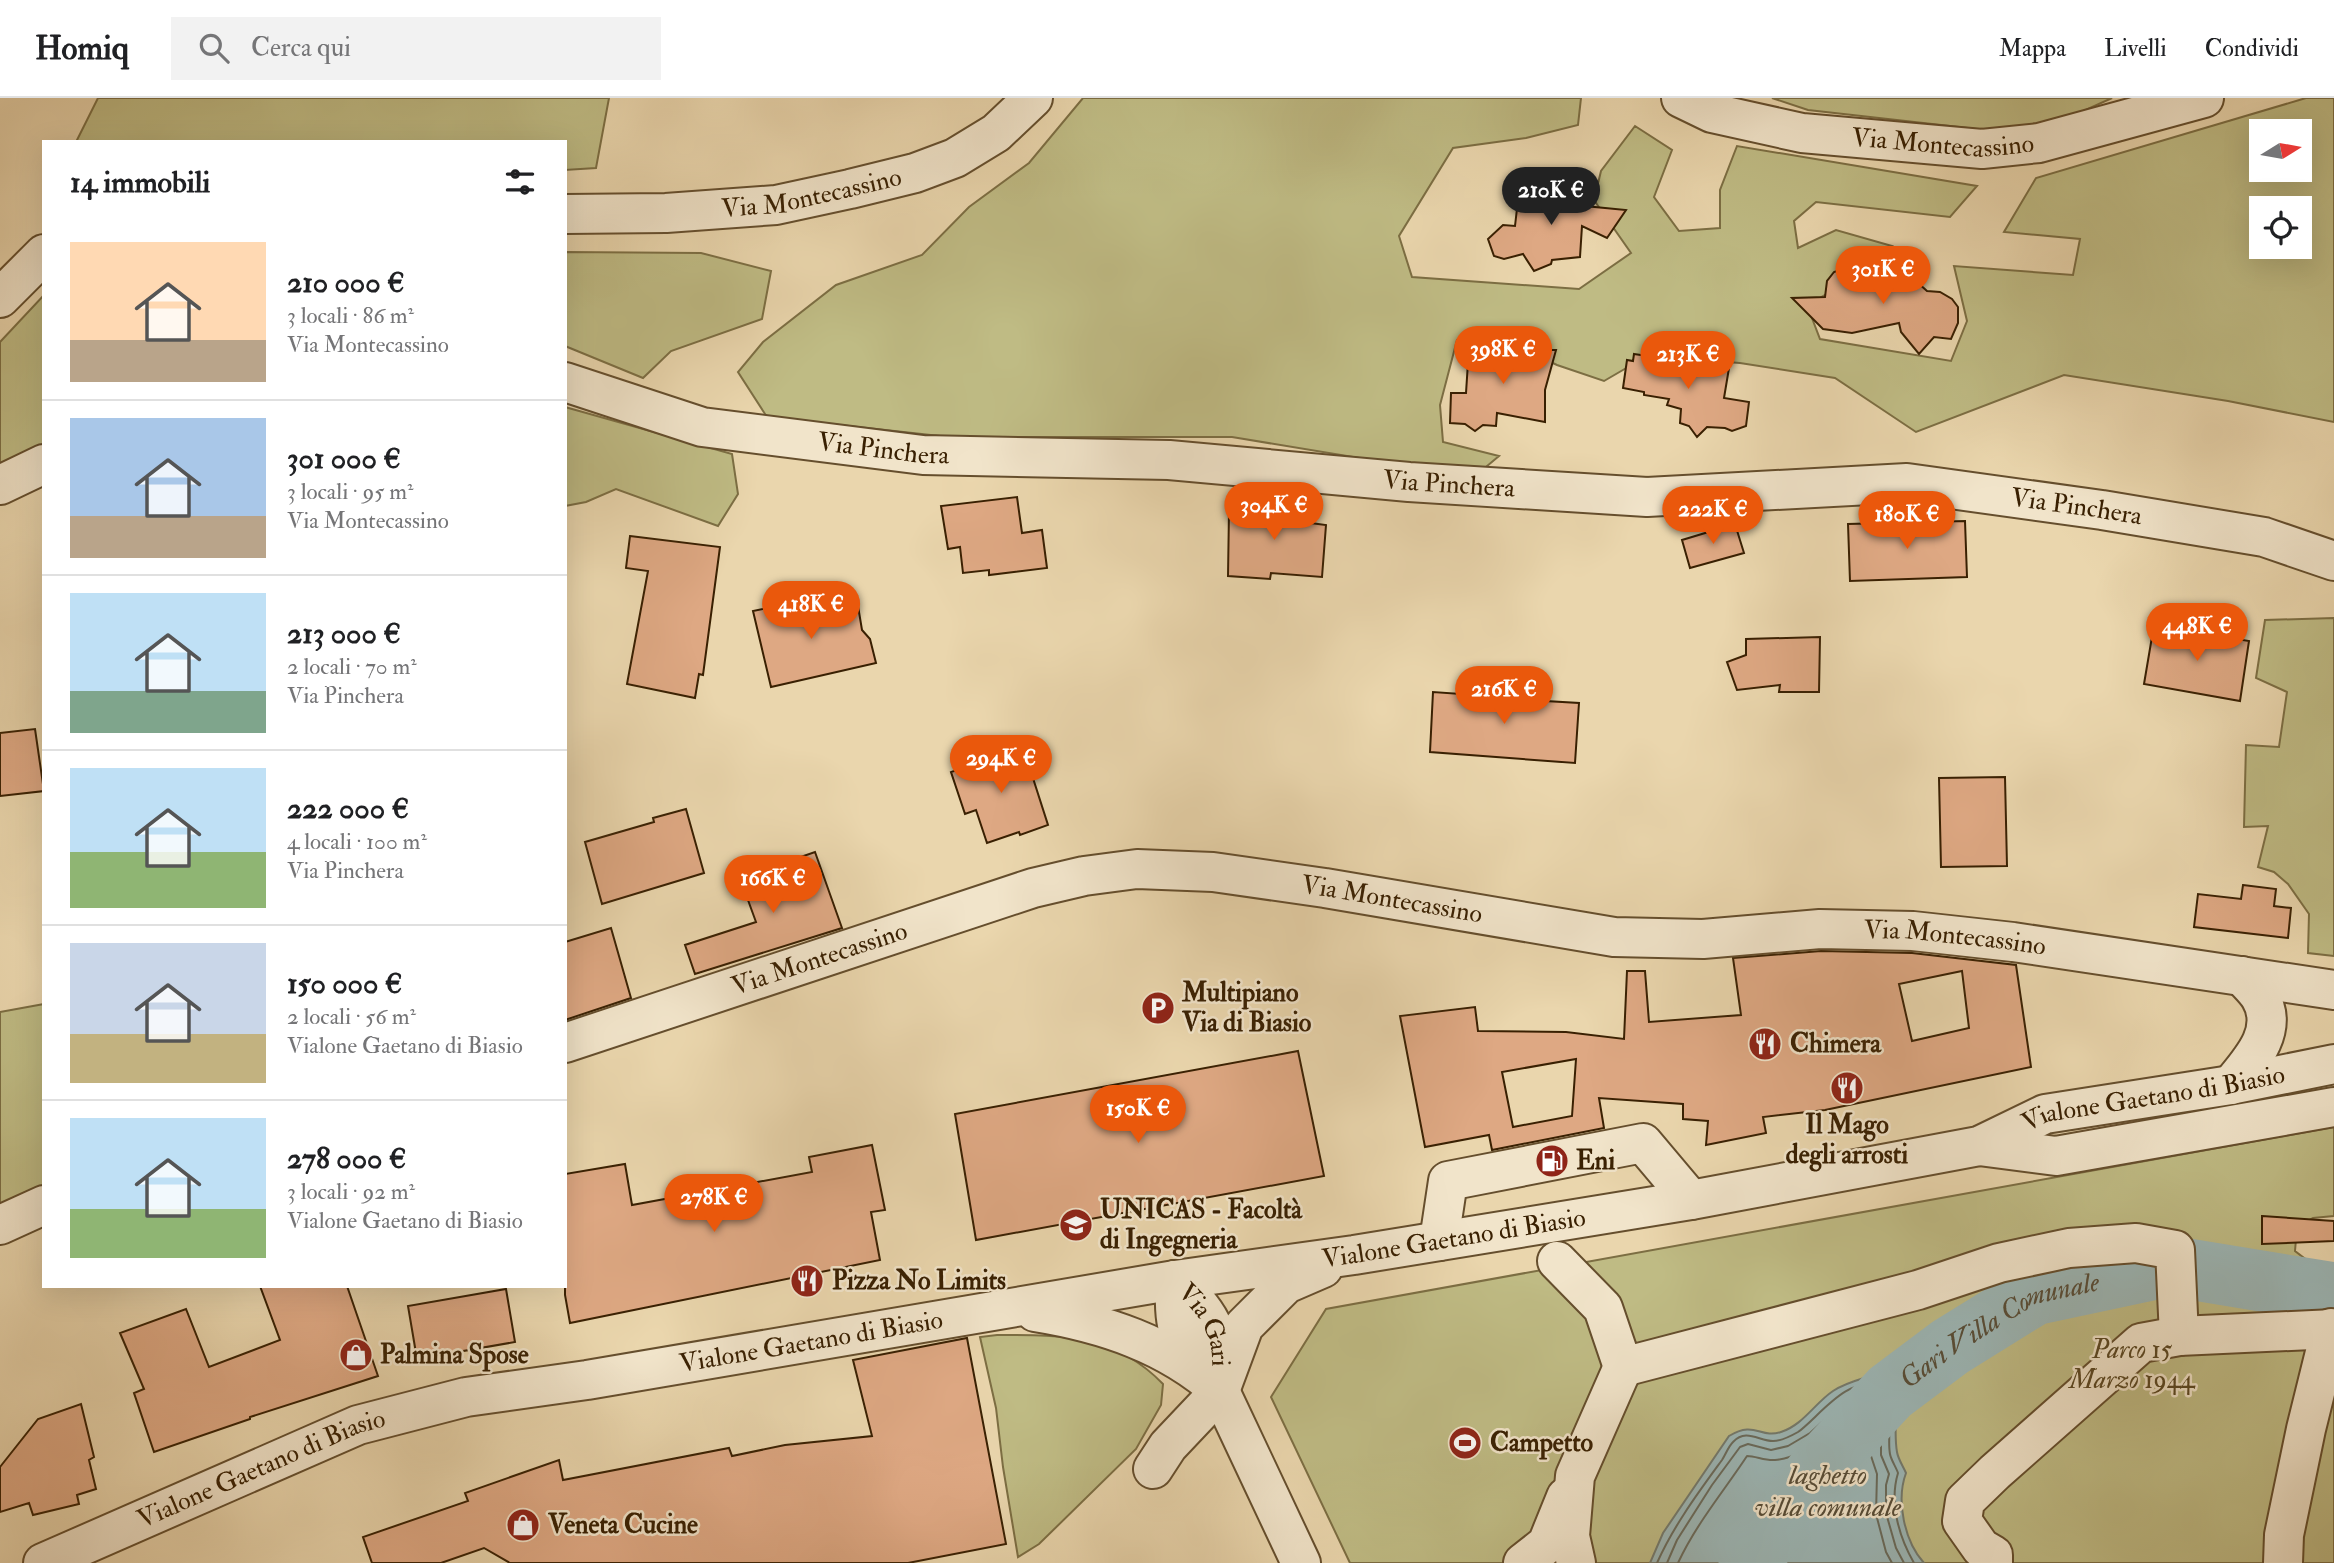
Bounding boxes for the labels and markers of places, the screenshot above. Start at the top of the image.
pin: 210K € [1494,167,1608,227]
pin: 301K € [1826,246,1940,306]
pin: 398K € [1446,327,1560,386]
pin: 213K € [1631,331,1745,391]
pin: 304K € [1217,482,1331,542]
pin: 222K € [1656,486,1770,546]
pin: 180K € [1850,491,1964,551]
pin: 418K € [754,582,868,641]
pin: 448K € [2140,603,2254,663]
pin: 216K € [1447,666,1561,726]
pin: 294K € [944,736,1058,795]
pin: 166K € [716,856,830,915]
place label: Multipiano Via di Biasio [1181,977,1312,1039]
parking icon: Multipiano Via di Biasio [1139,989,1177,1027]
restaurant icon: Chimera [1746,1025,1784,1063]
place label: Chimera [1790,1028,1882,1060]
restaurant icon: Il Mago degli arrosti [1828,1069,1866,1107]
pin: 150K € [1081,1086,1195,1145]
place label: Il Mago degli arrosti [1786,1109,1908,1172]
fuel station icon: Eni [1533,1142,1571,1180]
place label: Eni [1576,1145,1615,1177]
pin: 278K € [657,1174,771,1234]
place label: UNICAS - Facoltà di Ingegneria [1100,1194,1303,1257]
school or university icon: UNICAS - Facoltà di Ingegneria [1057,1206,1095,1244]
restaurant icon: Pizza No Limits [788,1262,826,1300]
place label: Pizza No Limits [832,1265,1006,1297]
shop icon: Palmina Spose [337,1336,375,1374]
place label: Palmina Spose [380,1339,529,1372]
sports icon: Campetto [1446,1424,1484,1462]
place label: Campetto [1490,1427,1593,1460]
shop icon: Veneta Cucine [504,1506,542,1544]
place label: Veneta Cucine [547,1509,698,1541]

